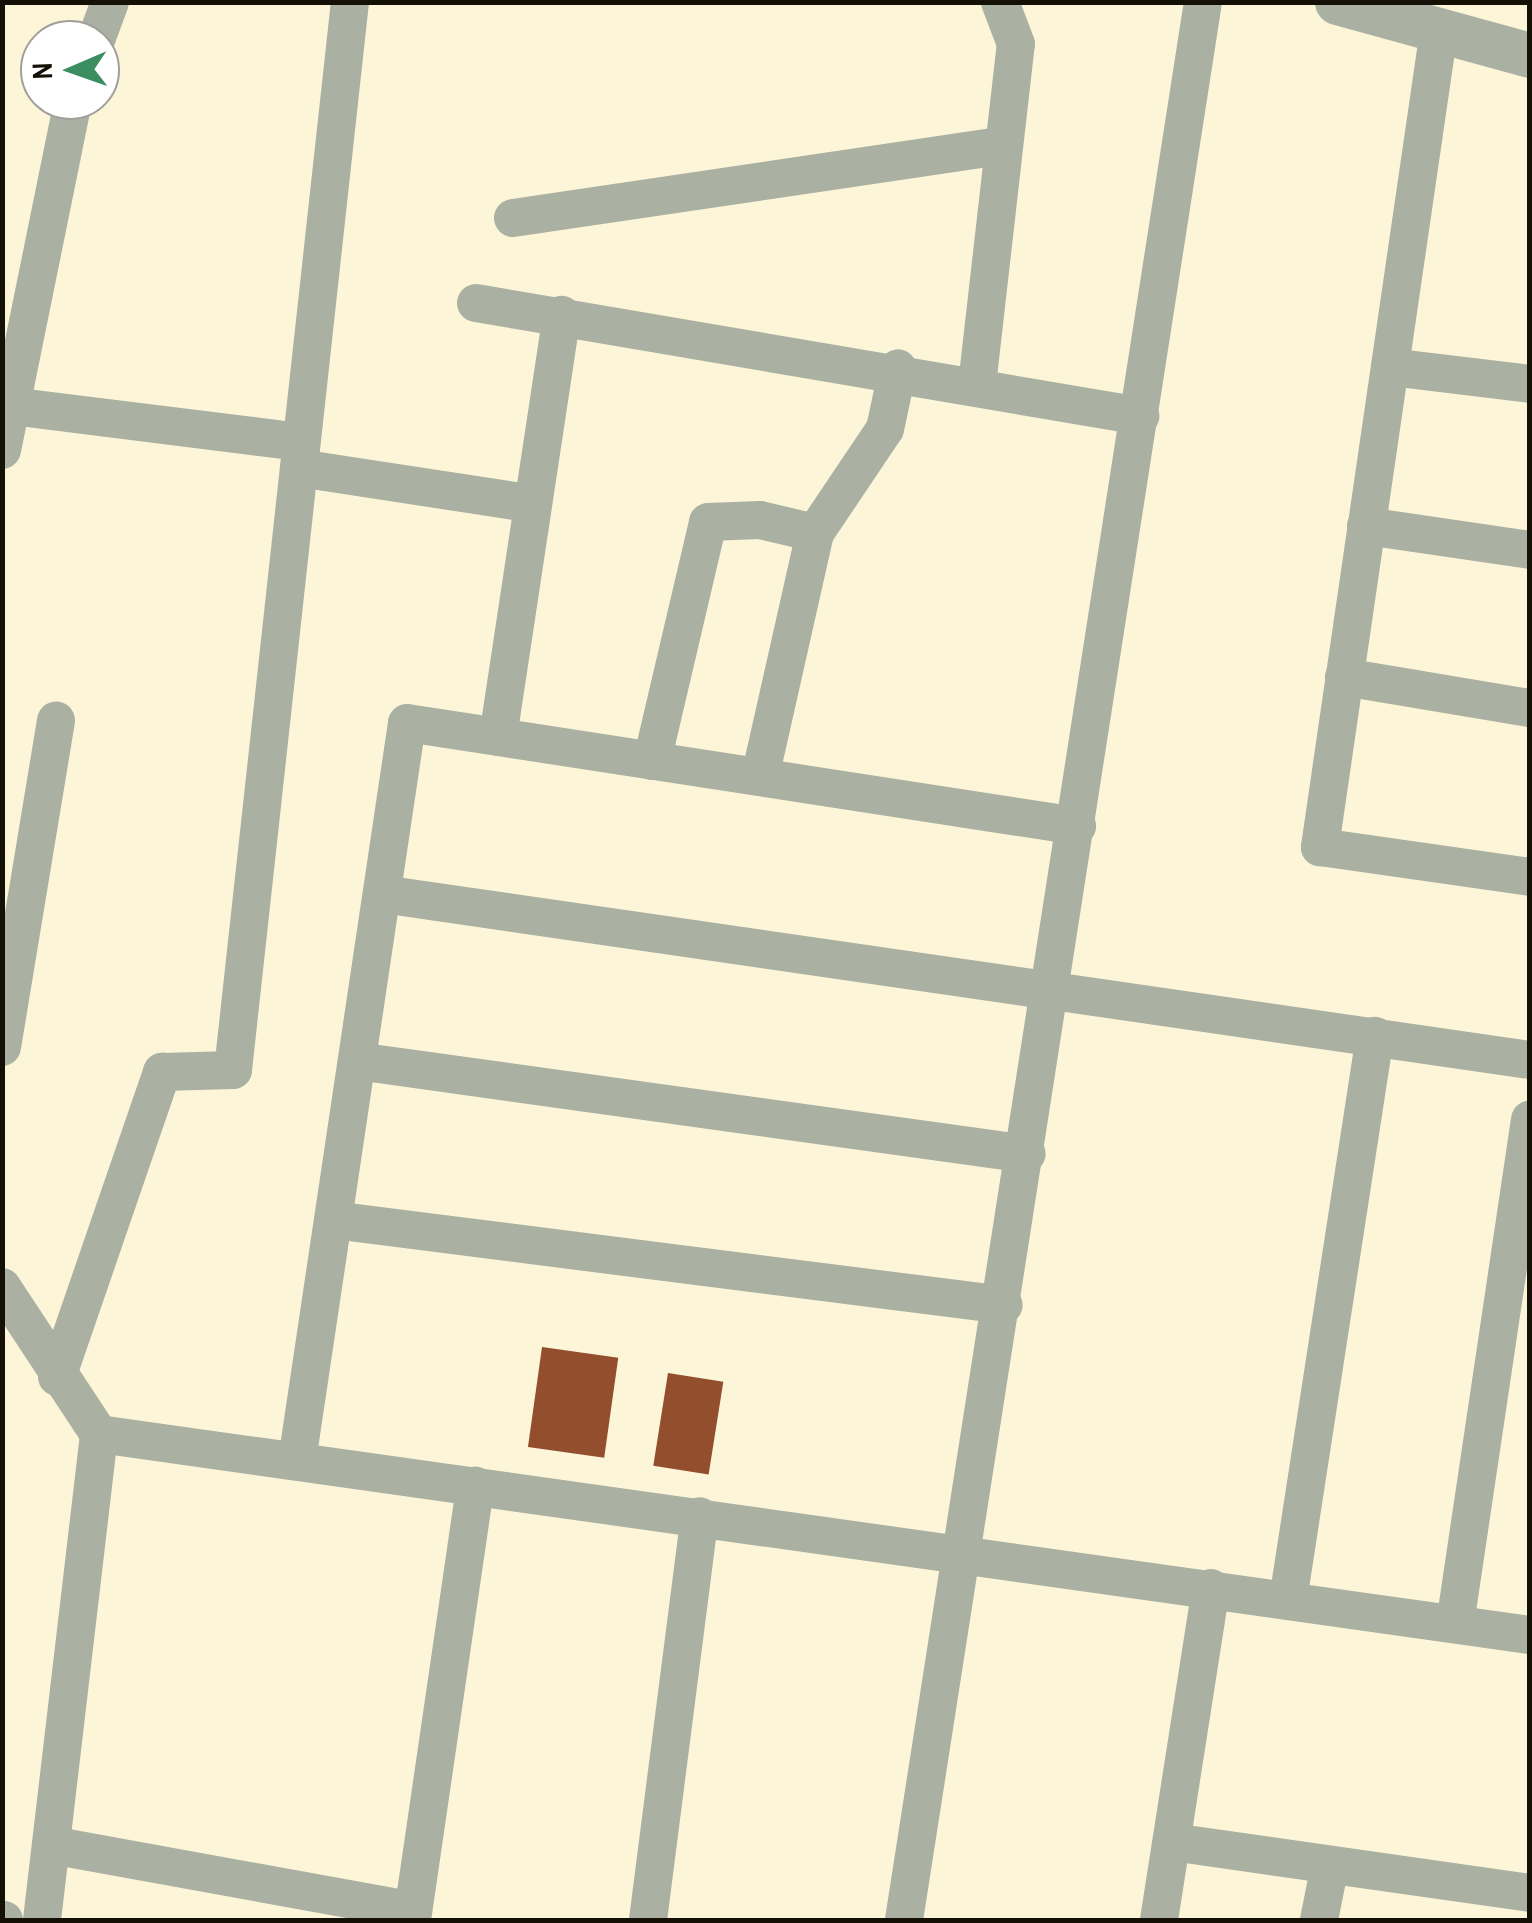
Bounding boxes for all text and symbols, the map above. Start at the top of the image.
north arrow [20,20,120,120]
text: N [23,62,61,80]

